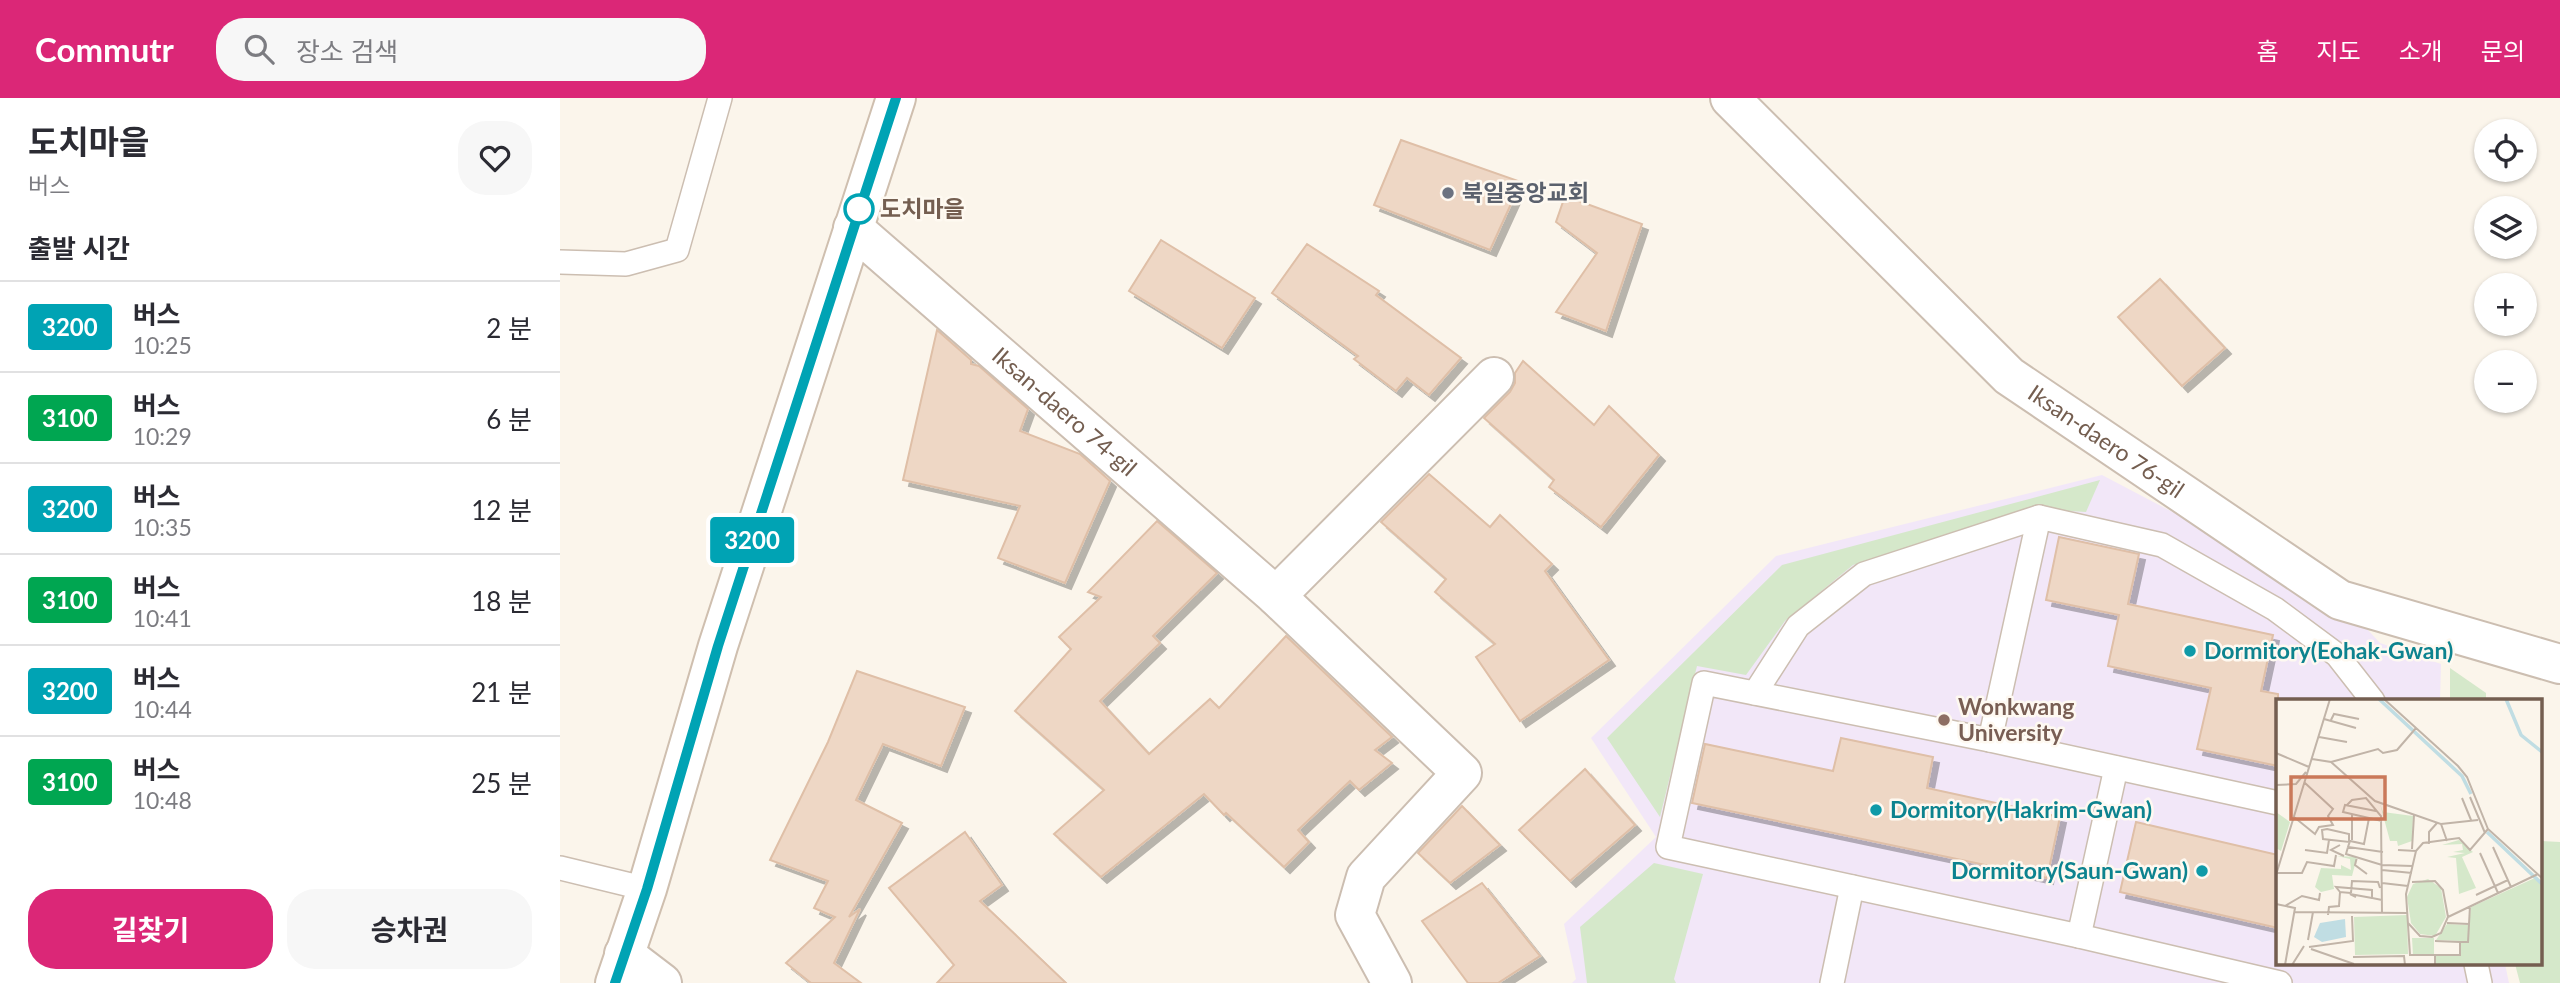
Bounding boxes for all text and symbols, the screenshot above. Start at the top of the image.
search box [216,18,706,81]
text: Commutr [35,29,174,69]
icon: search [240,30,278,68]
text: 장소 검색 [296,35,398,67]
text: 홈 [2256,36,2278,65]
text: 지도 [2316,36,2361,65]
text: 소개 [2399,36,2443,65]
text: 문의 [2481,36,2525,65]
map controls [2474,119,2537,413]
button: locate [2474,119,2537,182]
text: 도치마을 [28,121,149,161]
button: heart [458,121,532,195]
text: 버스 [28,171,70,199]
place label: 북일중앙교회 [1462,178,1589,206]
marker: 북일중앙교회 [1440,185,1456,201]
marker: 도치마을 [844,194,874,224]
place label: 도치마을 [880,194,965,222]
button: layers [2474,196,2537,259]
text: 출발 시간 [28,232,130,264]
button: + [2474,273,2537,336]
text: 버스 [133,298,181,330]
text: 3200 [42,312,98,341]
text: 2 분 [486,312,532,344]
text: 10:25 [133,331,192,359]
street label: Iksan-daero 74-gil [987,341,1143,481]
button: − [2474,350,2537,413]
street label: Iksan-daero 76-gil [2023,378,2190,503]
text: 버스 [133,389,181,421]
text: 3100 [42,403,98,432]
text: 6 분 [486,403,532,435]
text: 10:29 [133,422,192,450]
text: 버스 [133,480,181,512]
text: 3200 [42,494,98,523]
text: 12 분 [471,494,532,526]
text: 10:35 [133,513,192,541]
line badge: 3200 [703,517,801,563]
text: 3200 [724,525,780,554]
text: 버스 [133,571,181,603]
text: 3100 [42,585,98,614]
text: 18 분 [471,585,532,617]
text: 10:41 [133,604,192,632]
place label: Dormitory(Eohak-Gwan) [2204,636,2453,664]
marker: Dormitory(Eohak-Gwan) [2182,643,2198,659]
text: 버스 [133,662,181,694]
text: 3200 [42,676,98,705]
text: 21 분 [471,676,532,708]
place label: Wonkwang University [1958,692,2074,746]
text: 10:44 [133,695,192,723]
inset map [2276,699,2542,965]
marker: Wonkwang University [1936,712,1952,728]
text: 버스 [133,753,181,785]
text: 3100 [42,767,98,796]
text: 25 분 [471,767,532,799]
text: 10:48 [133,786,192,814]
place label: Dormitory(Hakrim-Gwan) [1890,795,2152,823]
marker: Dormitory(Hakrim-Gwan) [1868,802,1884,818]
place label: Dormitory(Saun-Gwan) [1951,856,2188,884]
marker: Dormitory(Saun-Gwan) [2194,863,2210,879]
button: 길찾기 [28,889,273,969]
button: 승차권 [287,889,532,969]

